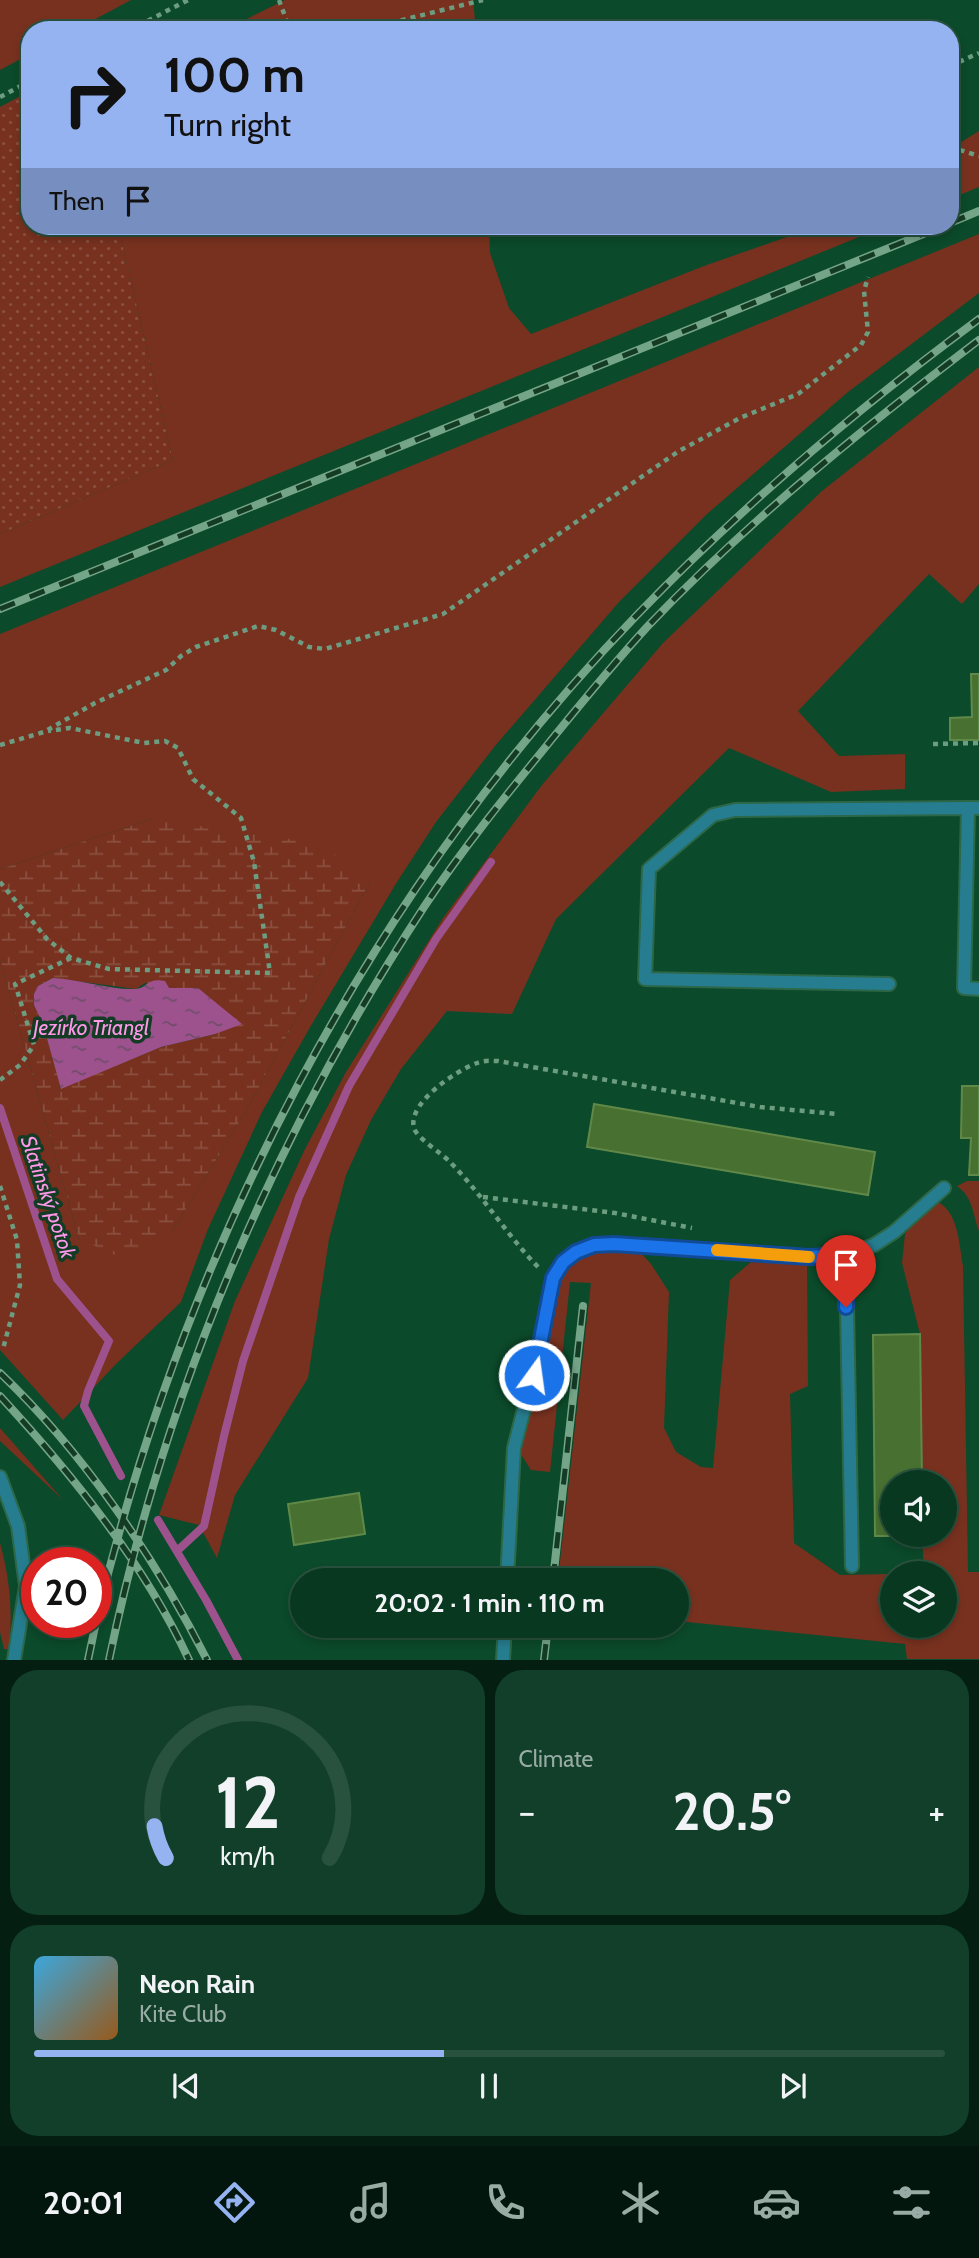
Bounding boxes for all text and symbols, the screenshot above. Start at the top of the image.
text: 100 m [164,45,305,104]
icon: right [49,49,140,140]
text: Turn right [164,105,291,144]
icon: arrive [119,182,157,220]
text: Then [49,185,105,217]
water label: Jezírko Triangl [31,1015,149,1040]
water label: Slatinský potok [16,1132,81,1262]
pin [816,1235,876,1307]
icon: arrive [827,1246,865,1284]
position arrow [497,1338,571,1412]
map controls [880,1470,957,1638]
button: sound [880,1470,957,1547]
speed limit sign: 20 [21,1547,112,1638]
button: layers [880,1561,957,1638]
text: 20:02 · 1 min · 110 m [374,1587,605,1619]
text: Climate [519,1745,593,1773]
text: 12 [215,1759,280,1847]
text: 20.5° [673,1780,791,1843]
text: − [519,1788,535,1835]
text: + [928,1788,945,1835]
text: km/h [220,1841,275,1871]
text: Neon Rain [139,1968,255,2000]
text: Kite Club [139,2000,226,2028]
icon: previous [167,2067,205,2105]
icon: pause [470,2067,508,2105]
icon: next [774,2067,812,2105]
icon: directions [210,2178,259,2227]
icon: music [346,2178,395,2227]
icon: phone [481,2178,530,2227]
icon: climate [616,2178,665,2227]
icon: car [752,2178,801,2227]
icon: filters [887,2178,936,2227]
text: 20:01 [43,2183,124,2222]

